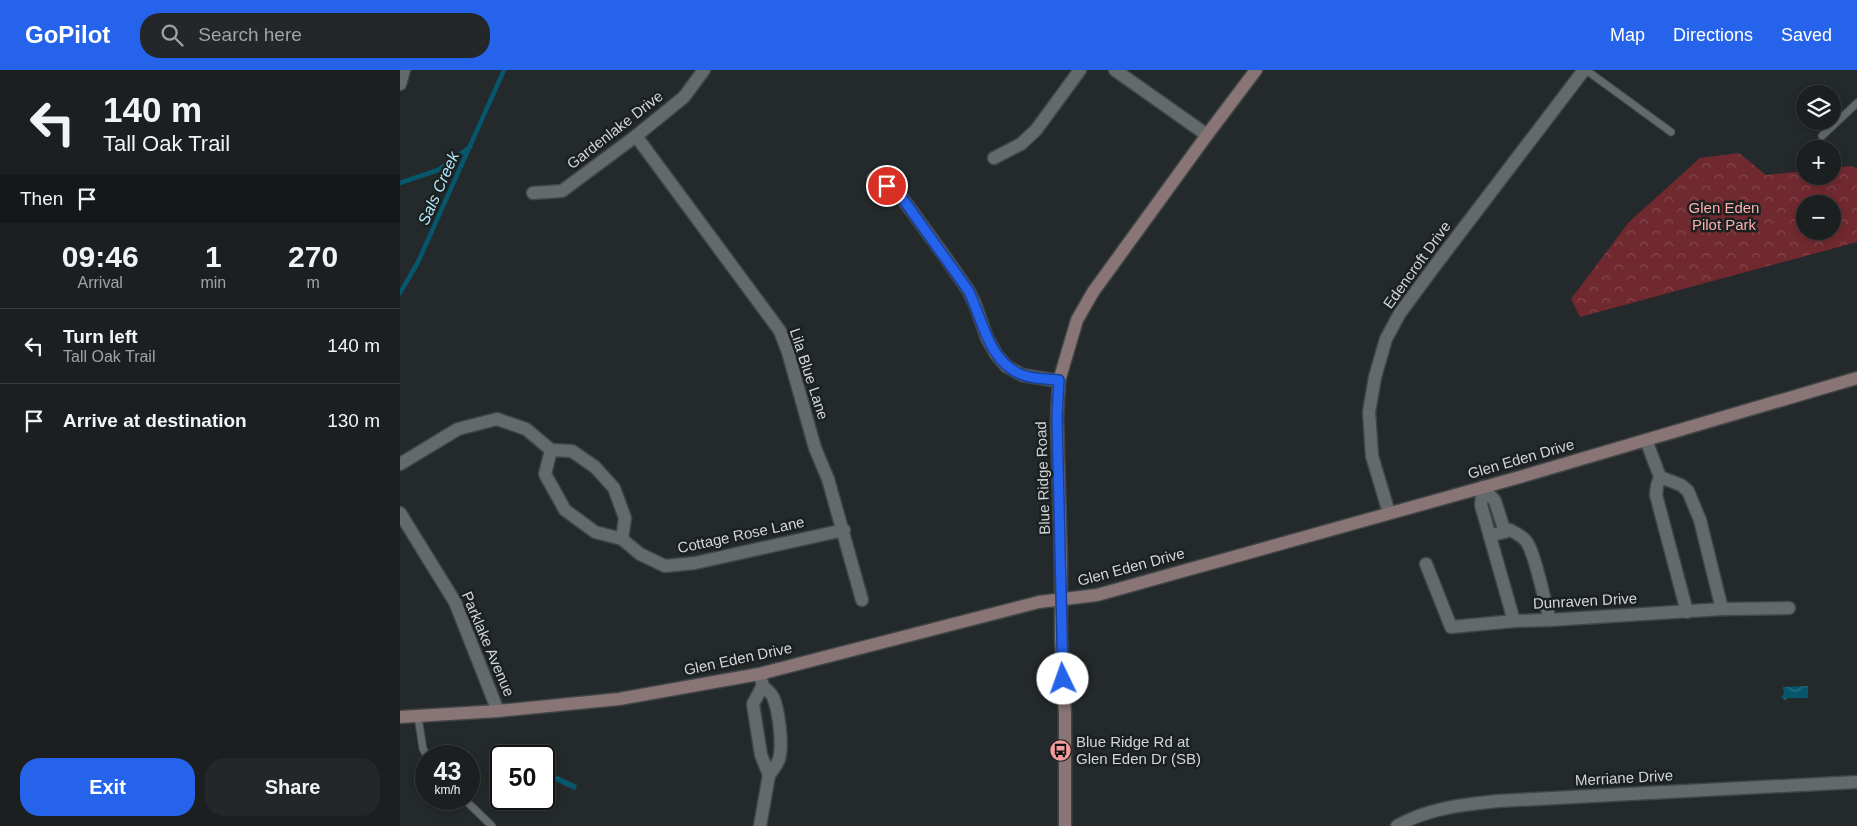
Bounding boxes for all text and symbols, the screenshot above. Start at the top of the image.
search box [140,13,490,58]
text: GoPilot [25,21,110,48]
icon: search [158,21,186,49]
text: Search here [198,24,302,45]
text: Map [1610,25,1645,45]
text: Directions [1673,25,1753,45]
text: Saved [1781,25,1832,45]
map controls [1796,85,1841,240]
button: layers [1796,85,1841,130]
street label: Gardenlake Drive [563,87,666,172]
icon: left [20,90,85,155]
text: 140 m [103,90,202,129]
text: Tall Oak Trail [103,131,230,156]
button: + [1796,140,1841,185]
water label: Sals Creek [415,148,463,227]
pin [866,165,908,207]
icon: arrive [873,172,901,200]
icon: arrive [73,185,101,213]
text: Then [20,188,63,209]
button: − [1796,195,1841,240]
park label: Glen Eden Pilot Park [1689,199,1759,233]
street label: Edencroft Drive [1379,218,1454,312]
text: 09:46 [62,240,139,273]
text: 1 [205,240,222,273]
text: 270 [288,240,338,273]
text: Arrival [78,274,123,291]
text: min [200,274,226,291]
text: m [306,274,320,291]
text: Turn left [63,326,138,347]
street label: Lila Blue Lane [787,326,832,422]
icon: left [20,332,48,360]
text: 140 m [327,335,380,356]
text: Tall Oak Trail [63,348,155,365]
icon: arrive [20,407,48,435]
text: Arrive at destination [63,410,247,431]
text: 130 m [327,410,380,431]
street label: Blue Ridge Road [1032,421,1053,535]
street label: Glen Eden Drive [1466,435,1576,482]
street label: Cottage Rose Lane [676,513,806,556]
street label: Glen Eden Drive [1076,544,1186,589]
street label: Parklake Avenue [459,589,518,699]
street label: Dunraven Drive [1532,589,1637,612]
street label: Glen Eden Drive [682,639,793,678]
position arrow [1036,652,1088,704]
place label: Blue Ridge Rd at Glen Eden Dr (SB) [1076,733,1201,767]
bus stop icon: Blue Ridge Rd at Glen Eden Dr (SB) [1048,739,1072,763]
speed limit sign: 50 [490,745,555,810]
text: 43 [434,757,461,785]
button: Exit [20,758,195,816]
button: Share [205,758,380,816]
street label: Merriane Drive [1574,766,1674,789]
text: km/h [434,783,461,797]

